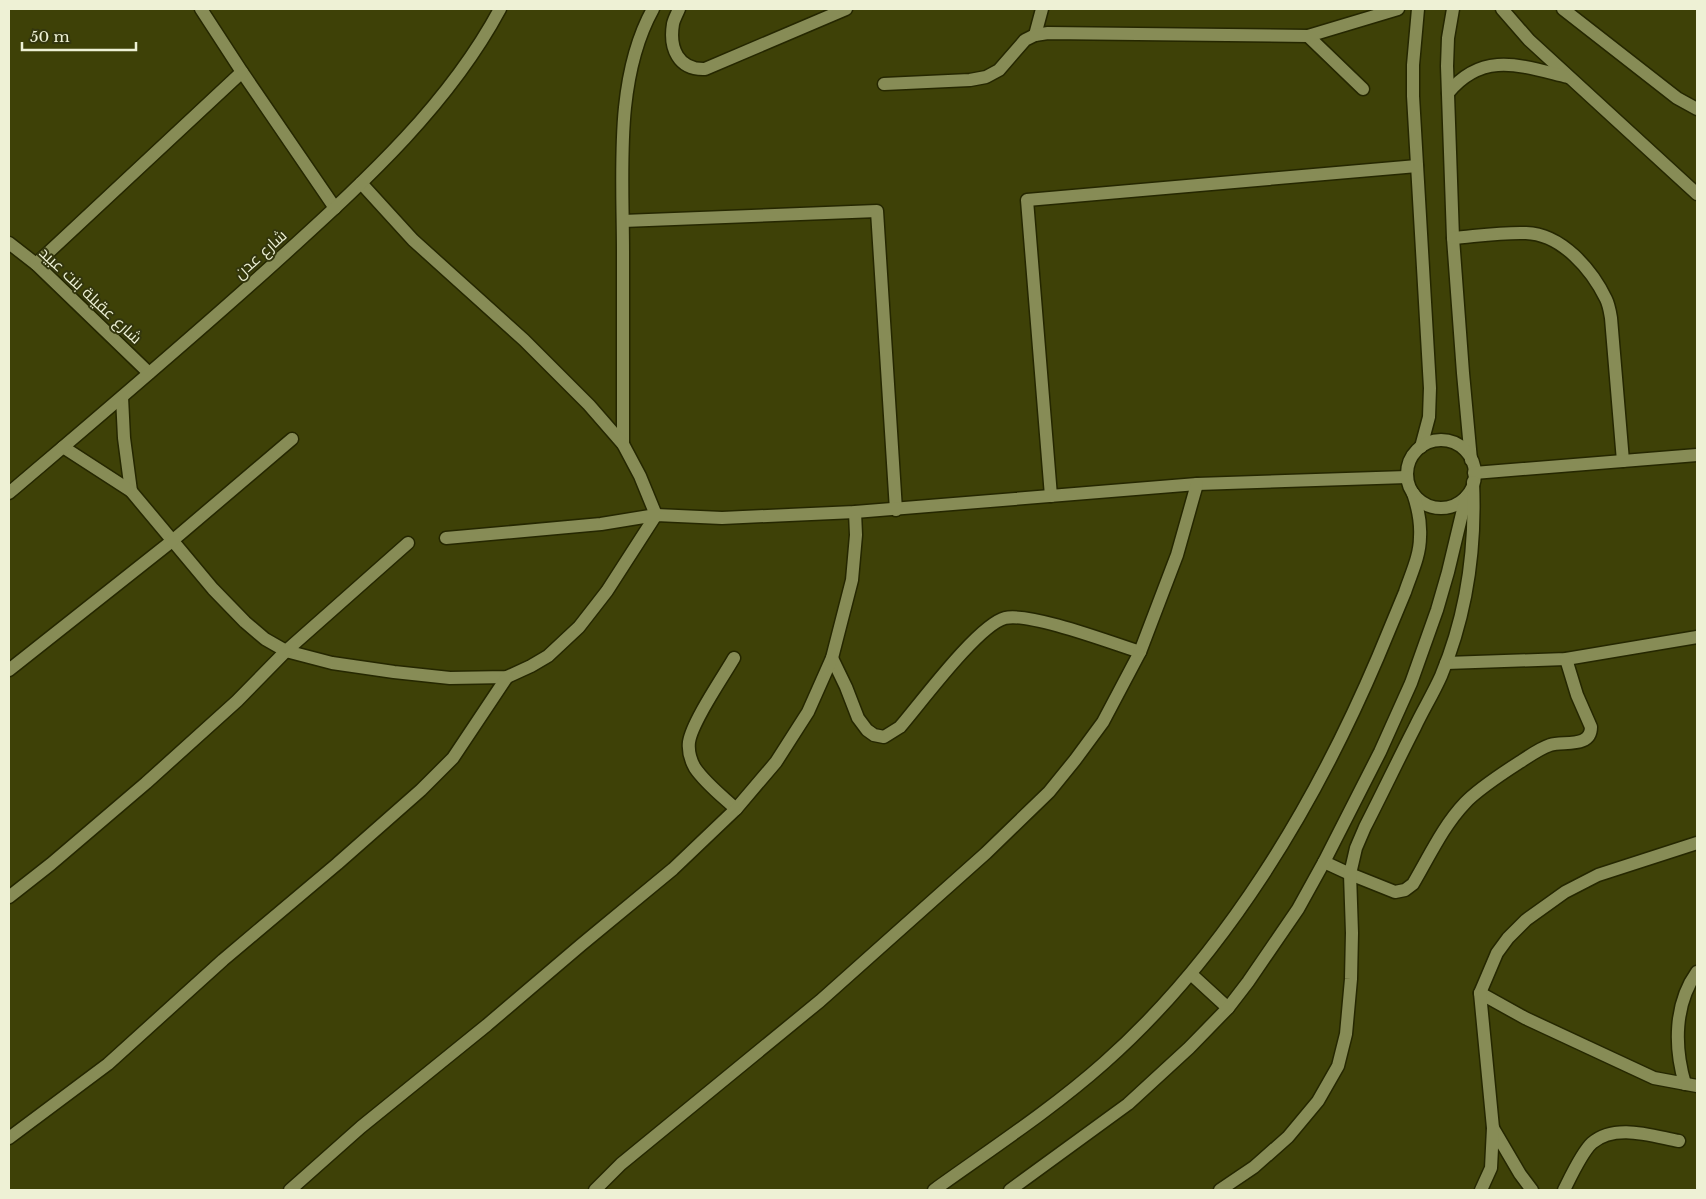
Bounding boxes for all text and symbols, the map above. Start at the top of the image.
scale bar [22,20,136,52]
text: 50 m [30,27,70,46]
street label: شارع عدن [229,225,292,284]
street label: شارع عقيلة بنت عبيد [34,242,146,349]

